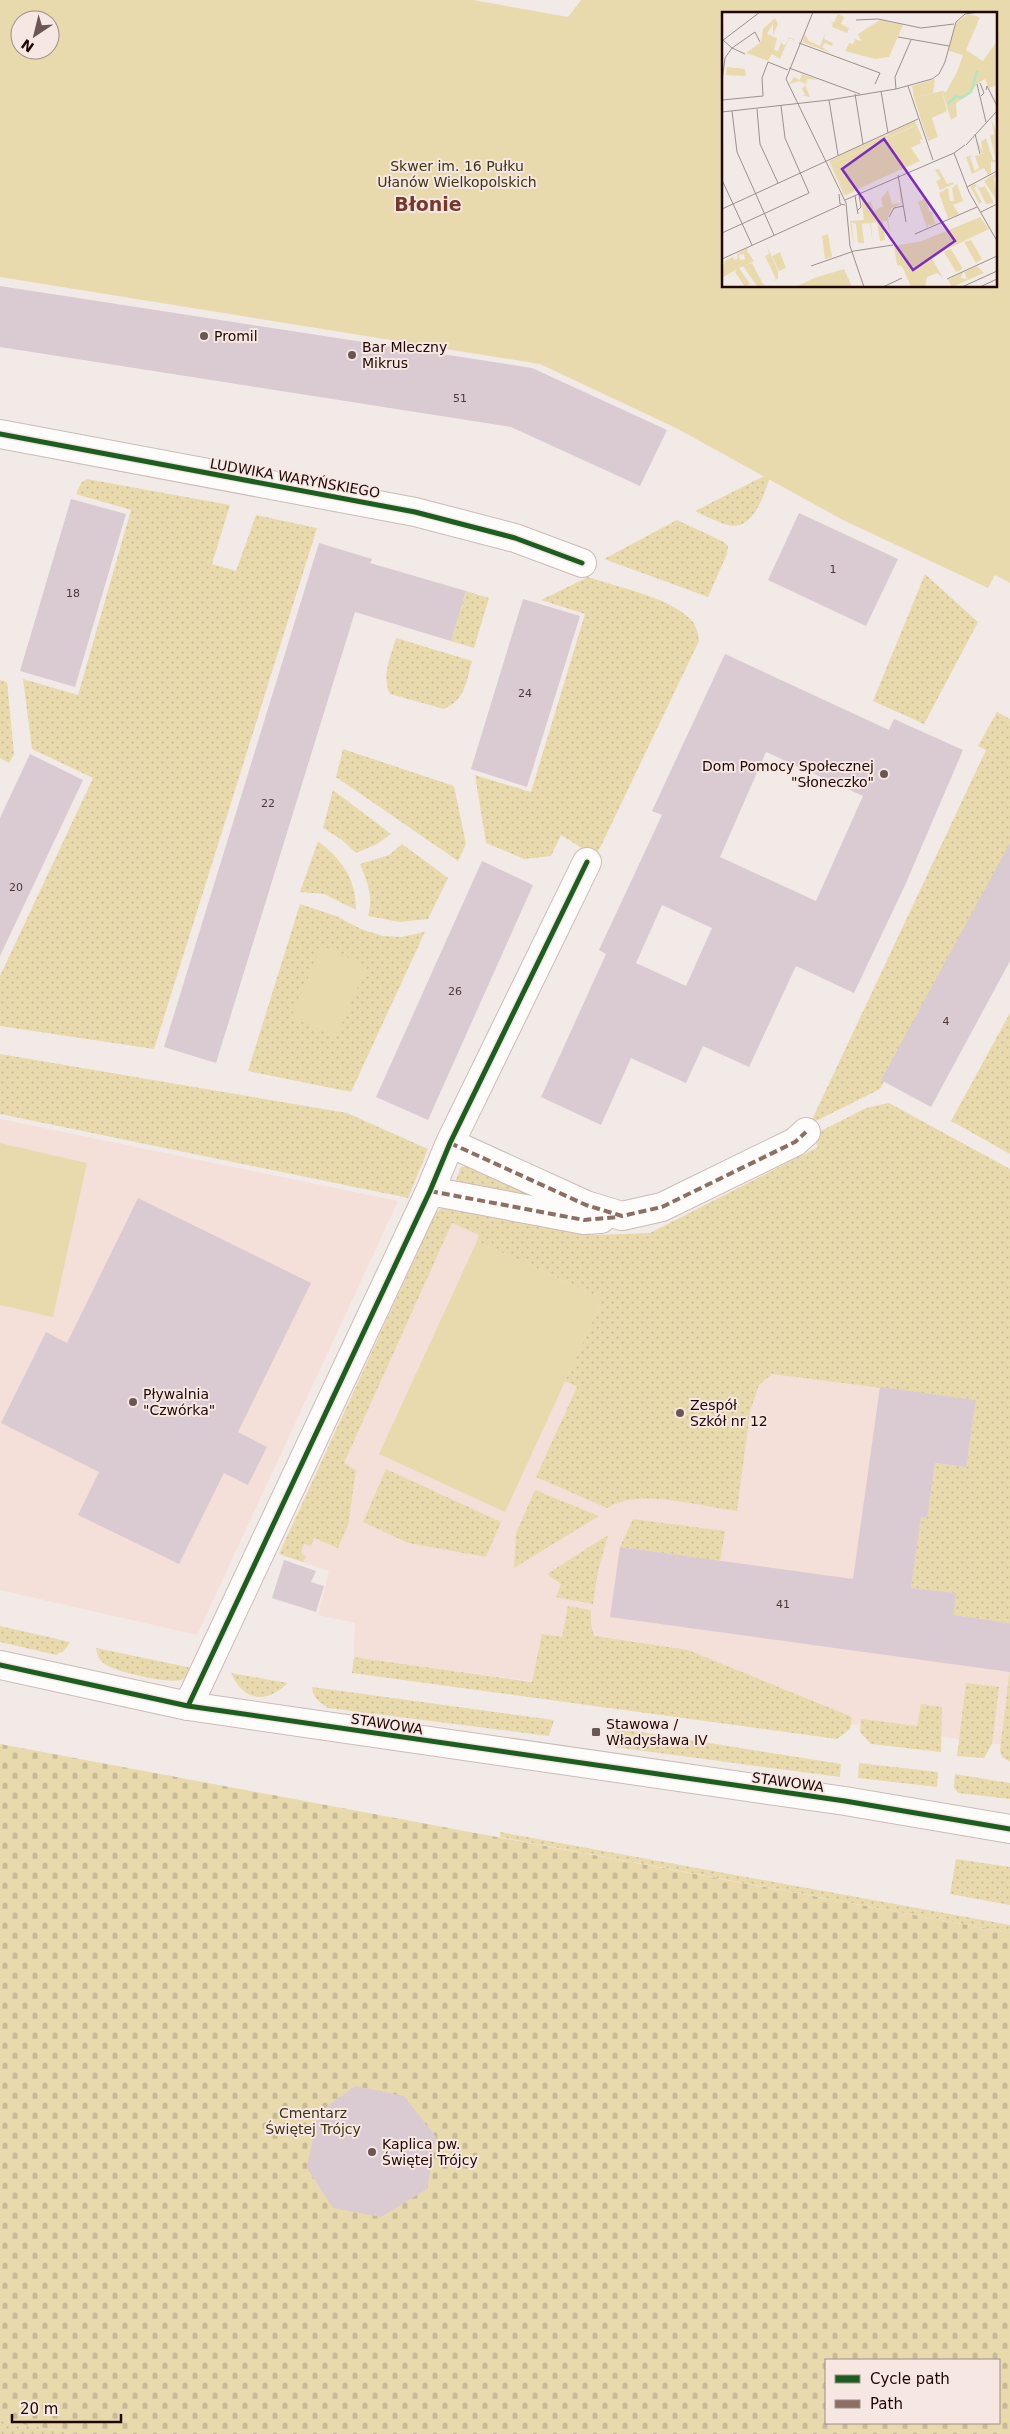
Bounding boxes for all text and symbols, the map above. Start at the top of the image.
north arrow [10,10,60,60]
inset map [722,12,998,288]
text: N [18,36,37,56]
park label: Skwer im. 16 Pułku Ułanów Wielkopolskich [377,158,537,190]
district label: Błonie [394,193,462,215]
place label: Promil [214,328,258,344]
marker: Promil [198,330,210,342]
place label: Bar Mleczny Mikrus [362,339,447,371]
marker: Bar Mleczny Mikrus [346,349,358,361]
house number: 51 [453,392,467,405]
street label: LUDWIKA WARYŃSKIEGO [209,454,381,501]
house number: 1 [830,563,837,576]
house number: 18 [66,587,80,600]
house number: 24 [518,687,532,700]
place label: Dom Pomocy Społecznej "Słoneczko" [702,758,874,790]
marker: Dom Pomocy Społecznej "Słoneczko" [878,768,890,780]
house number: 22 [261,797,275,810]
house number: 20 [9,881,23,894]
house number: 26 [448,985,462,998]
house number: 4 [943,1015,950,1028]
place label: Pływalnia "Czwórka" [143,1386,215,1418]
marker: Pływalnia "Czwórka" [127,1396,139,1408]
place label: Zespół Szkół nr 12 [690,1397,768,1429]
marker: Zespół Szkół nr 12 [674,1407,686,1419]
house number: 41 [776,1598,790,1611]
street label: STAWOWA [350,1710,425,1738]
place label: Stawowa / Władysława IV [606,1716,708,1748]
marker: Stawowa / Władysława IV [590,1726,602,1738]
street label: STAWOWA [751,1769,826,1795]
park label: Cmentarz Świętej Trójcy [265,2105,361,2137]
place label: Kaplica pw. Świętej Trójcy [382,2136,478,2168]
marker: Kaplica pw. Świętej Trójcy [366,2146,378,2158]
legend [825,2359,1000,2424]
text: Cycle path [870,2370,950,2388]
scale bar [12,2392,121,2424]
text: Path [870,2395,903,2413]
text: 20 m [20,2400,58,2418]

